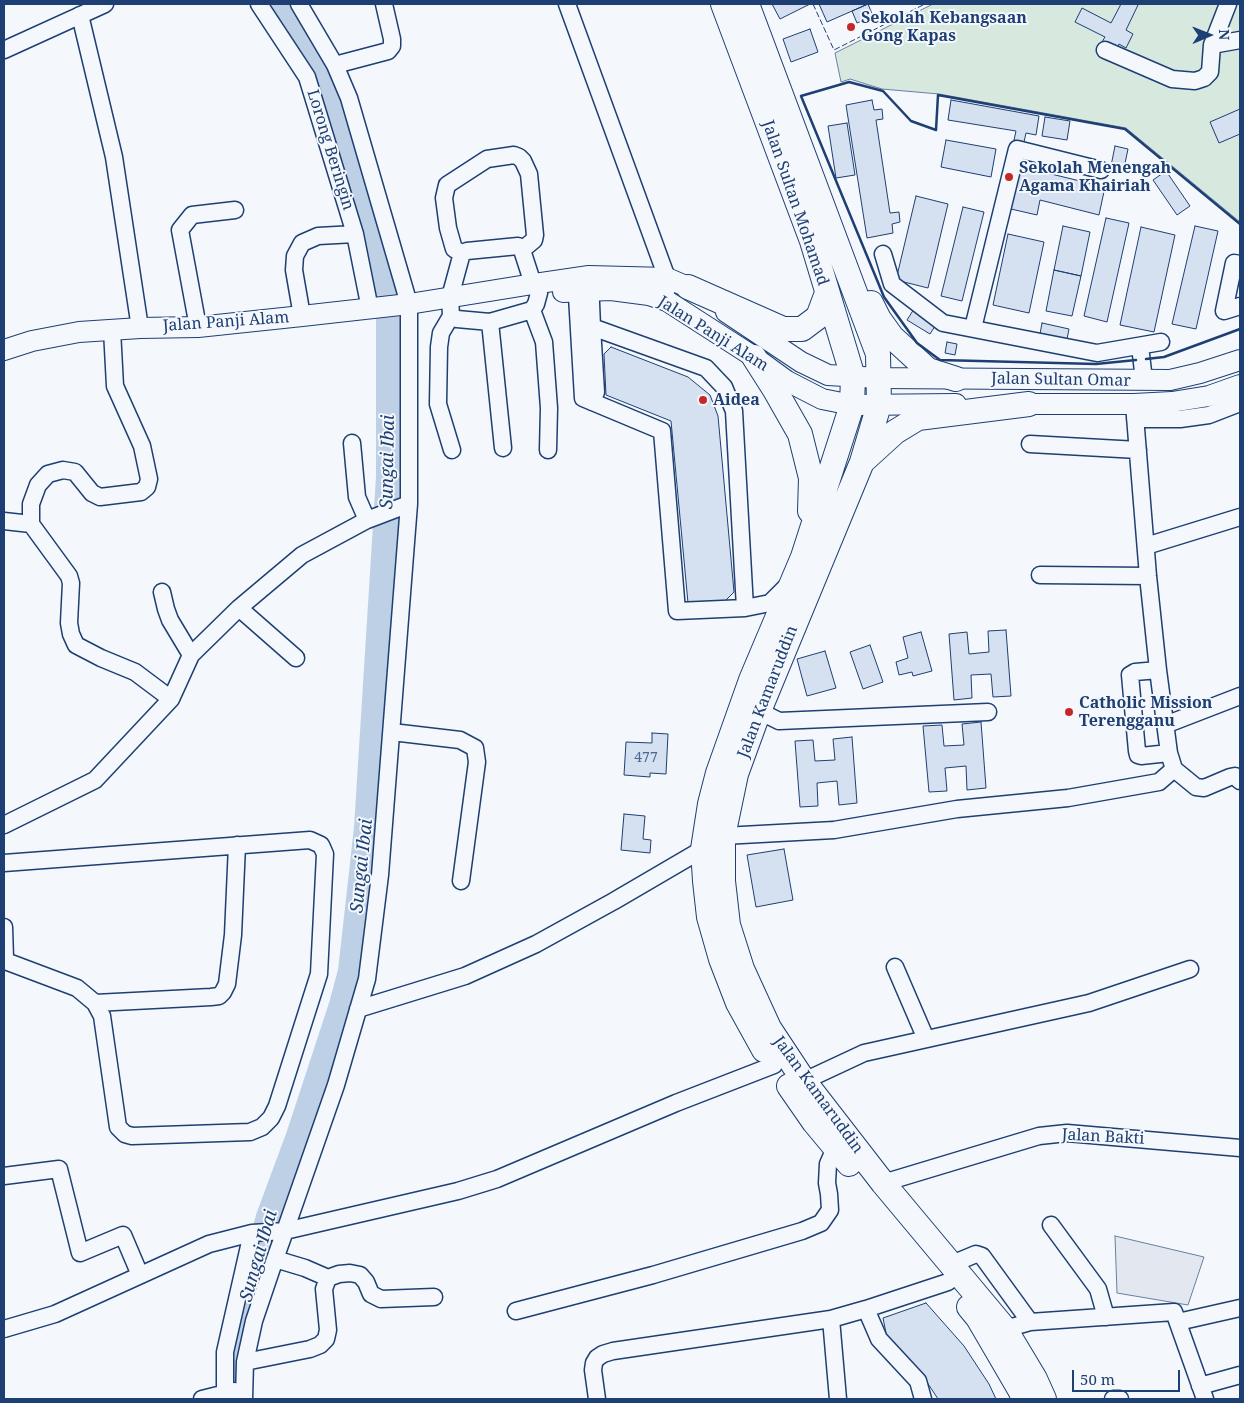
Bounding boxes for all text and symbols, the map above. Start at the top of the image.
place label: Sekolah Kebangsaan Gong Kapas [861,8,1027,46]
north arrow [1184,10,1234,60]
marker: Sekolah Kebangsaan Gong Kapas [845,21,857,33]
text: N [1215,29,1234,40]
street label: Lorong Beringin [303,87,357,213]
street label: Jalan Sultan Mohamad [758,118,832,288]
place label: Sekolah Menengah Agama Khairiah [1019,158,1171,196]
marker: Sekolah Menengah Agama Khairiah [1003,171,1015,183]
street label: Jalan Panji Alam [654,292,772,376]
street label: Jalan Panji Alam [162,308,290,336]
street label: Jalan Sultan Omar [991,369,1131,391]
place label: Aidea [713,390,760,410]
marker: Aidea [697,394,709,406]
water label: Sungai Ibai [376,415,400,509]
street label: Jalan Kamaruddin [734,623,802,761]
place label: Catholic Mission Terengganu [1079,693,1213,731]
marker: Catholic Mission Terengganu [1063,706,1075,718]
house number: 477 [634,750,658,766]
water label: Sungai Ibai [346,818,378,914]
street label: Jalan Kamaruddin [769,1033,867,1157]
street label: Jalan Bakti [1061,1125,1145,1149]
water label: Sungai Ibai [236,1208,282,1304]
scale bar [1074,1360,1182,1392]
text: 50 m [1080,1369,1115,1389]

